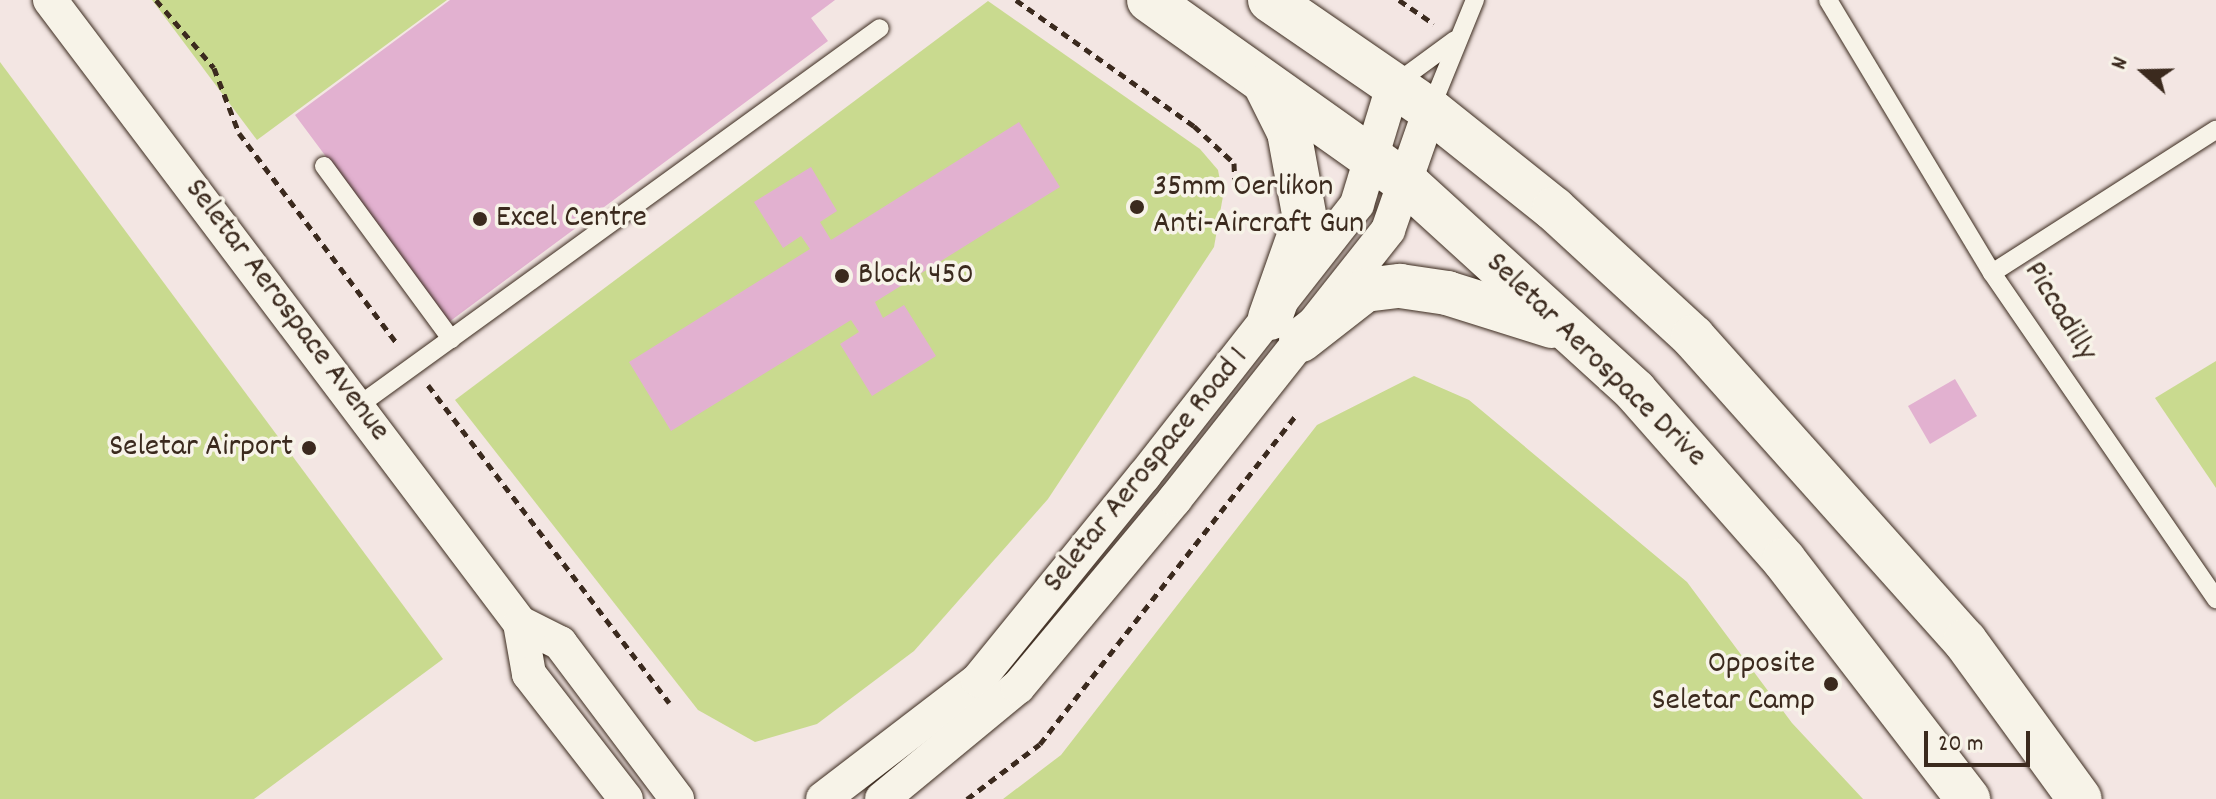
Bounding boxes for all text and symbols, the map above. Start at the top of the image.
north arrow [2104,32,2184,112]
text: N [2105,53,2137,74]
place label: 35mm Oerlikon Anti-Aircraft Gun [1153,170,1364,245]
street label: Seletar Aerospace Avenue [175,172,397,450]
marker: 35mm Oerlikon Anti-Aircraft Gun [1128,198,1146,216]
place label: Excel Centre [496,200,647,238]
marker: Excel Centre [471,210,489,228]
street label: Seletar Aerospace Drive [1476,246,1714,476]
street label: Piccadilly [2014,255,2104,369]
place label: Block 450 [858,257,974,295]
marker: Block 450 [833,267,851,285]
street label: Seletar Aerospace Road 1 [1036,340,1258,602]
place label: Seletar Airport [109,429,293,467]
marker: Seletar Airport [300,439,318,457]
place label: Opposite Seletar Camp [1652,647,1815,722]
marker: Opposite Seletar Camp [1822,675,1840,693]
scale bar [1928,715,2034,765]
text: 20 m [1938,728,1984,762]

